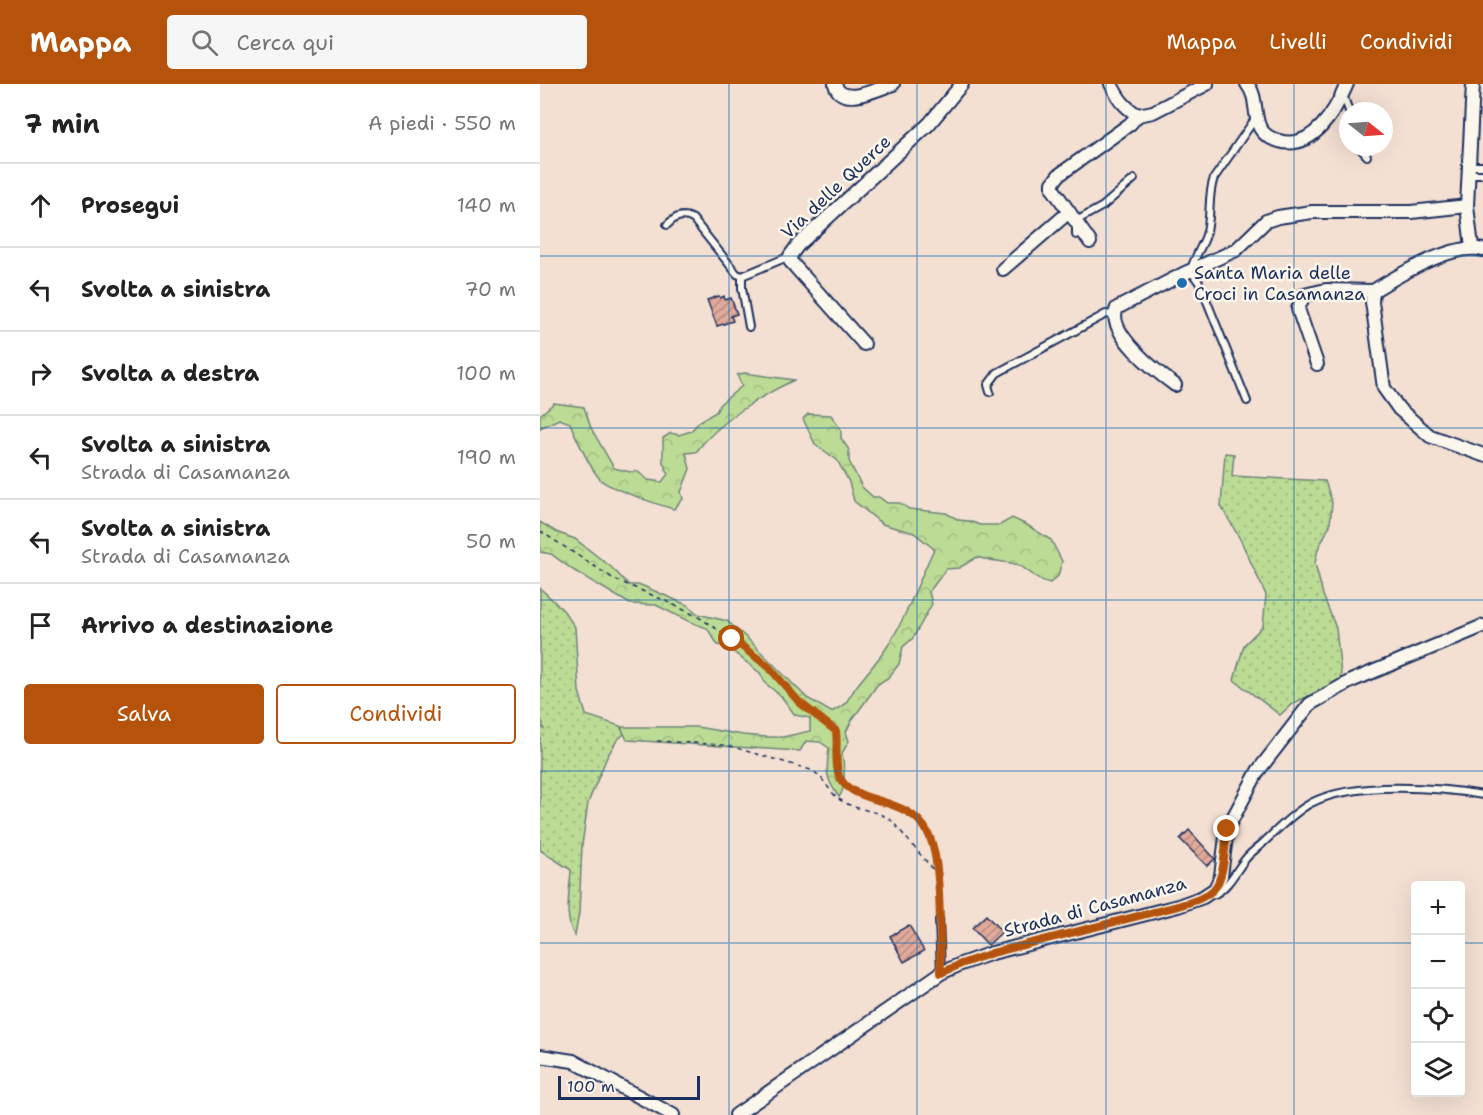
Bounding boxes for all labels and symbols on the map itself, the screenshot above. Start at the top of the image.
north arrow [1339,102,1393,156]
street label: Via delle Querce [776,130,896,244]
place label: Santa Maria delle Croci in Casamanza [1194,261,1365,306]
marker: Santa Maria delle Croci in Casamanza [1175,276,1189,290]
route start [718,625,744,651]
route end [1213,815,1239,841]
street label: Strada di Casamanza [1001,871,1189,943]
scale bar [558,1073,700,1100]

